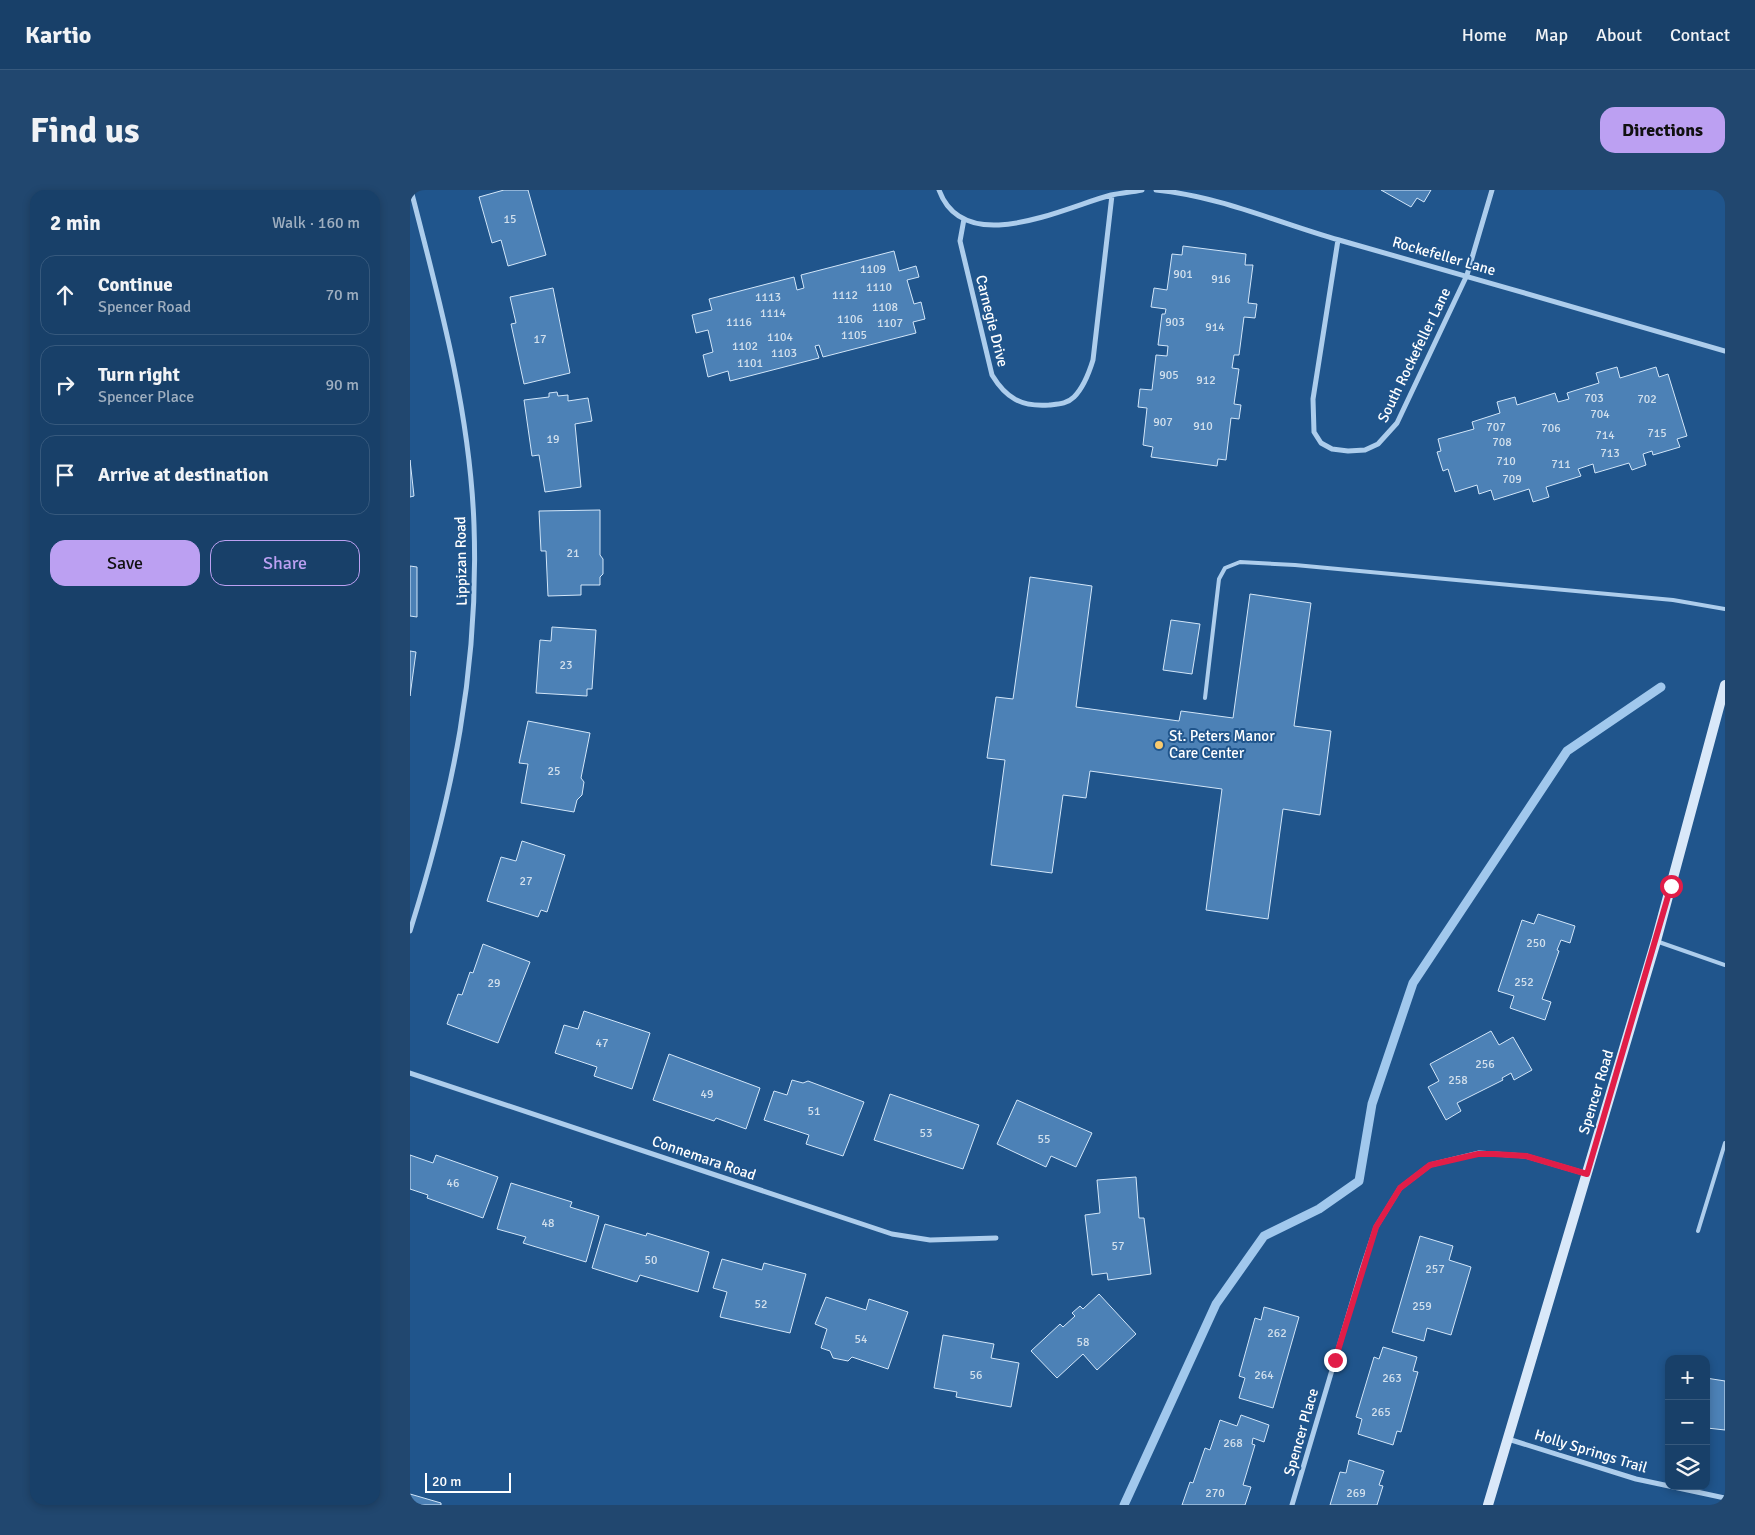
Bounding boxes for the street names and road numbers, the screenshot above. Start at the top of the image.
street label: Rockefeller Lane [1390,233,1498,279]
street label: Carnegie Drive [972,273,1012,369]
street label: South Rockefeller Lane [1374,285,1454,425]
street label: Lippizan Road [451,516,471,606]
street label: Spencer Road [1575,1048,1617,1136]
street label: Connemara Road [650,1132,758,1184]
street label: Spencer Place [1280,1386,1322,1478]
street label: Holly Springs Trail [1532,1425,1650,1477]

